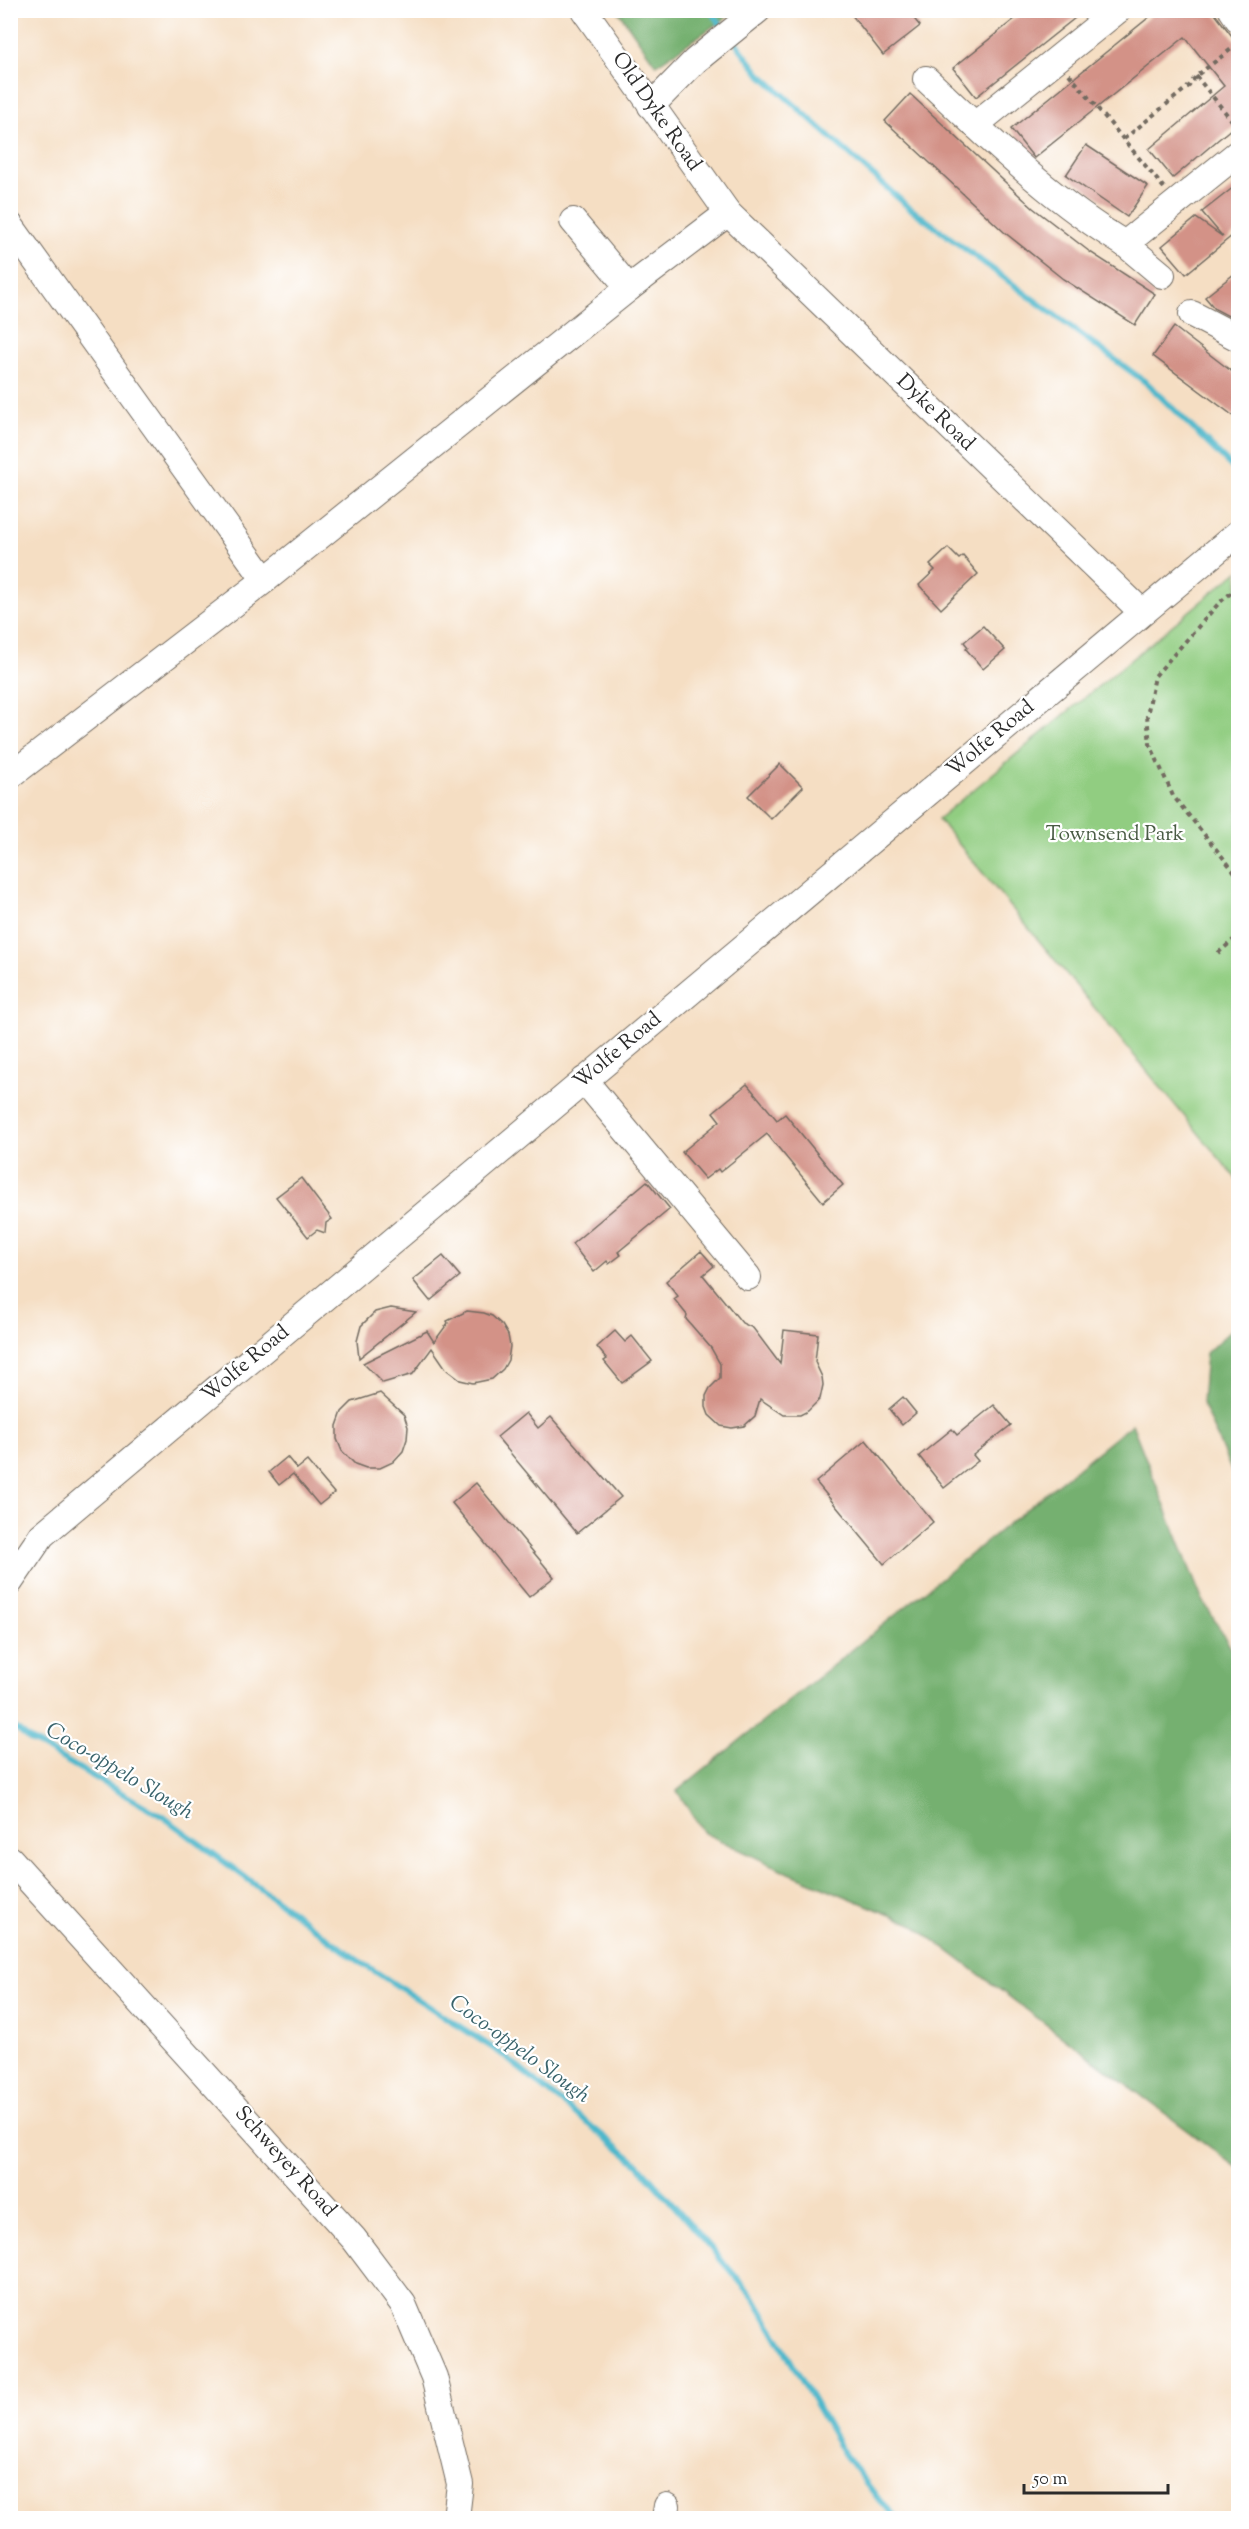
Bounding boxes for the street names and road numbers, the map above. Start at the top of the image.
street label: Old Dyke Road [604,46,708,178]
street label: Dyke Road [889,368,981,458]
street label: Wolfe Road [940,693,1042,785]
street label: Wolfe Road [567,1005,669,1097]
street label: Wolfe Road [195,1318,297,1410]
street label: Schweyey Road [227,2100,343,2224]

